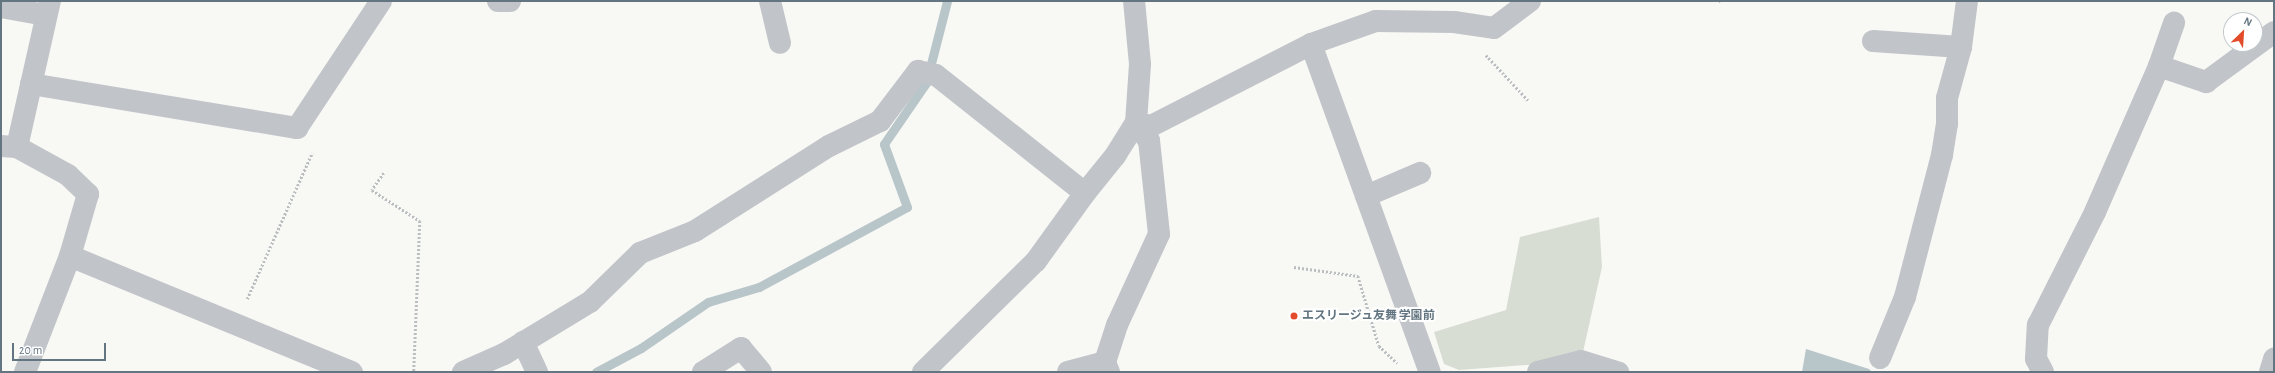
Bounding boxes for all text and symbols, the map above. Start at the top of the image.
north arrow [2223,12,2263,52]
text: N [2242,15,2254,28]
place label: エスリージュ友舞 学園前 [1302,309,1436,323]
marker: エスリージュ友舞 学園前 [1289,311,1299,321]
scale bar [14,335,108,361]
text: 20 m [19,344,42,356]

